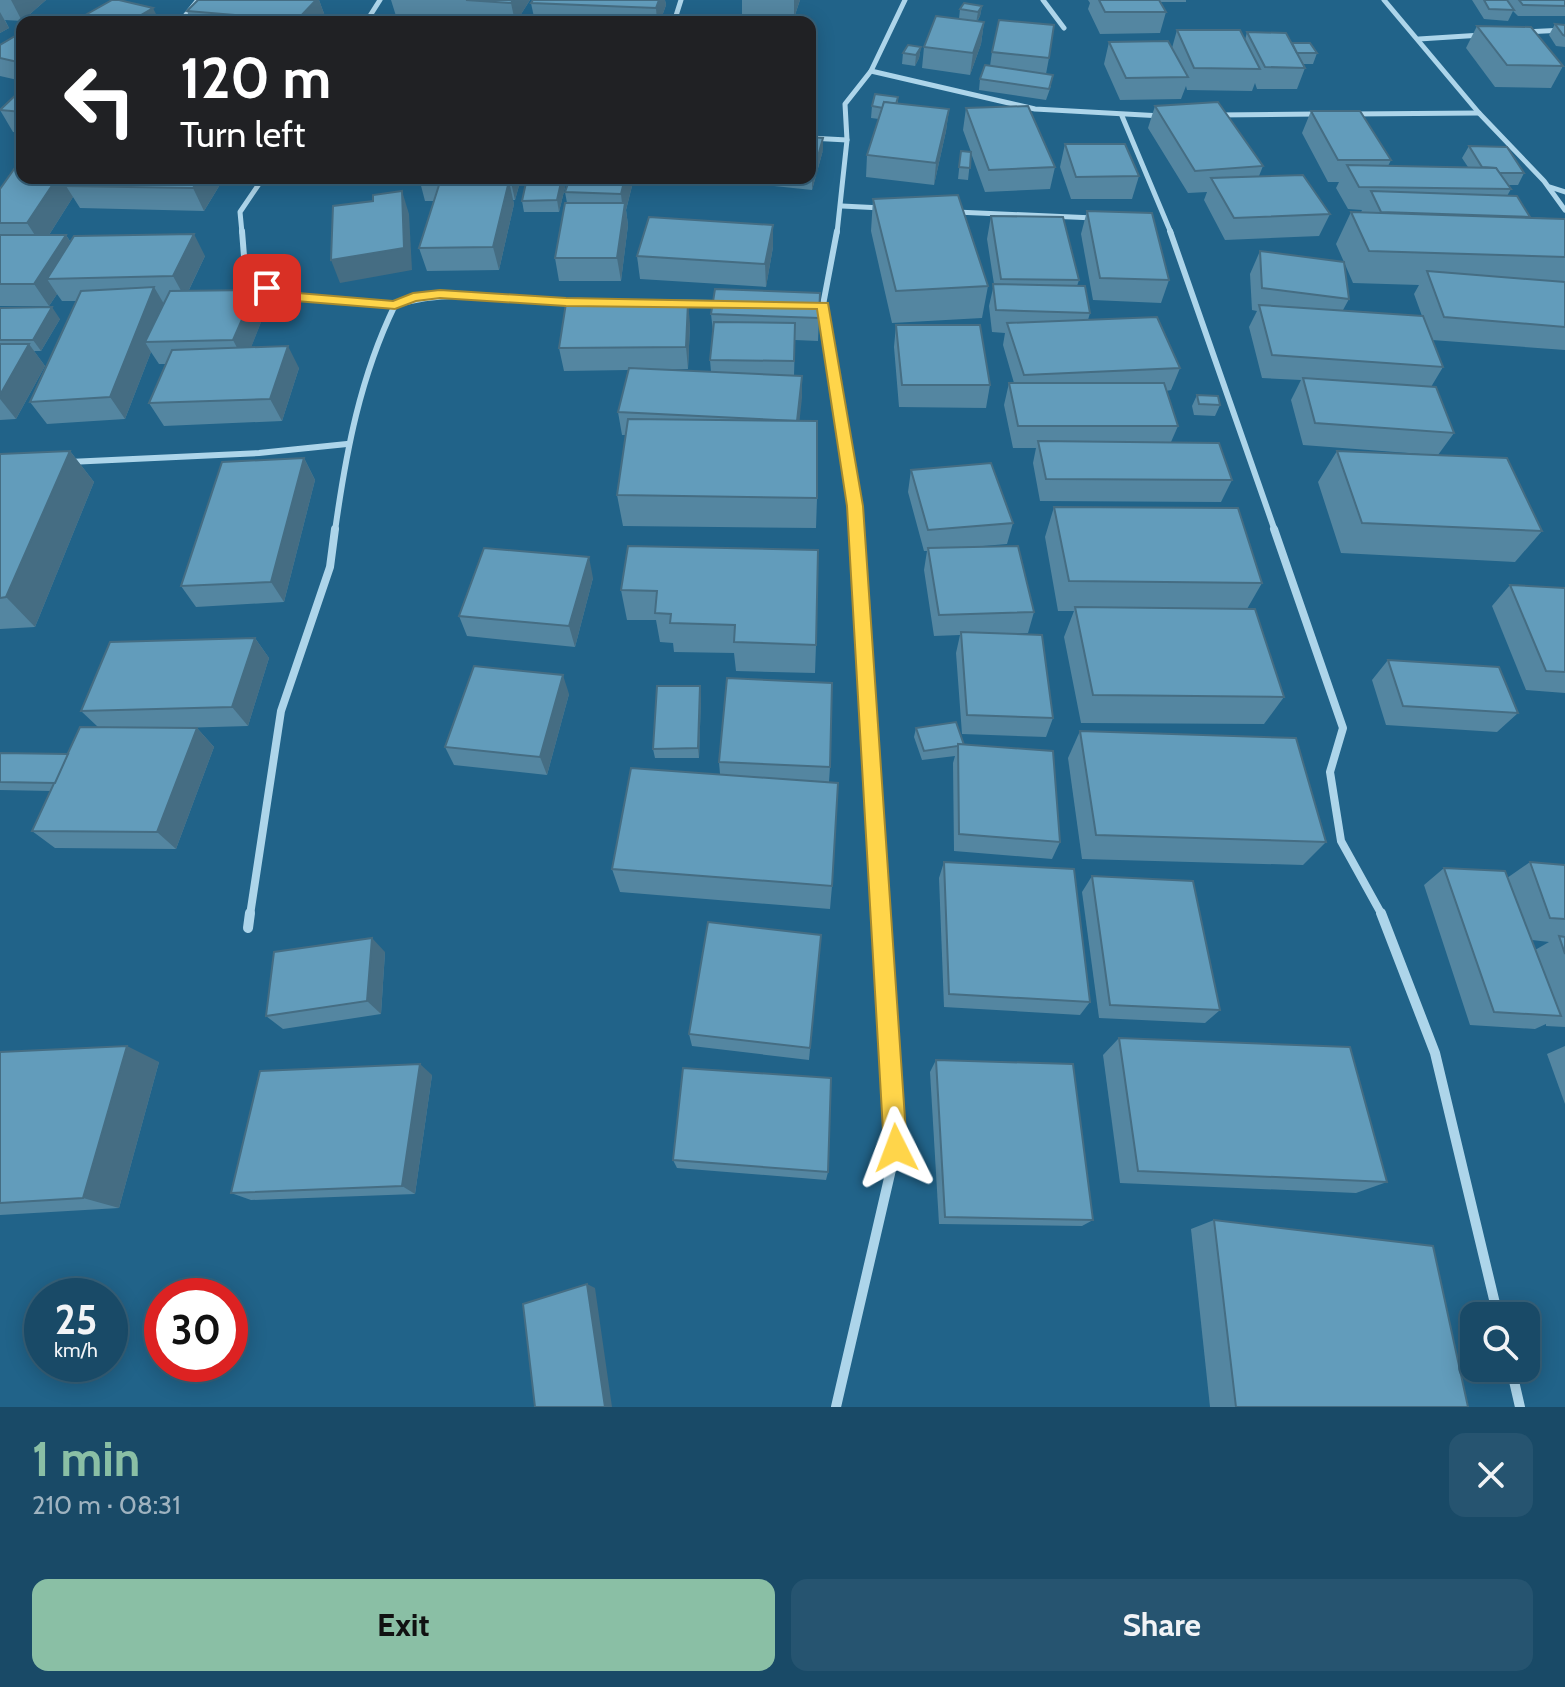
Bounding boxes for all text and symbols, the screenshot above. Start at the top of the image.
text: 120 m [180,44,331,112]
icon: left [48,48,152,152]
text: Turn left [180,112,305,156]
pin [233,254,301,322]
icon: arrive [245,266,289,310]
position arrow [854,1106,938,1190]
speed limit sign: 30 [144,1278,248,1382]
text: 25 [55,1295,97,1344]
map controls [1460,1302,1540,1382]
button: search [1460,1302,1540,1382]
text: km/h [54,1338,98,1362]
text: 1 min [32,1430,140,1488]
button: close [1449,1433,1533,1517]
text: 210 m · 08:31 [32,1489,181,1521]
button: Exit [32,1579,775,1671]
button: Share [791,1579,1533,1671]

